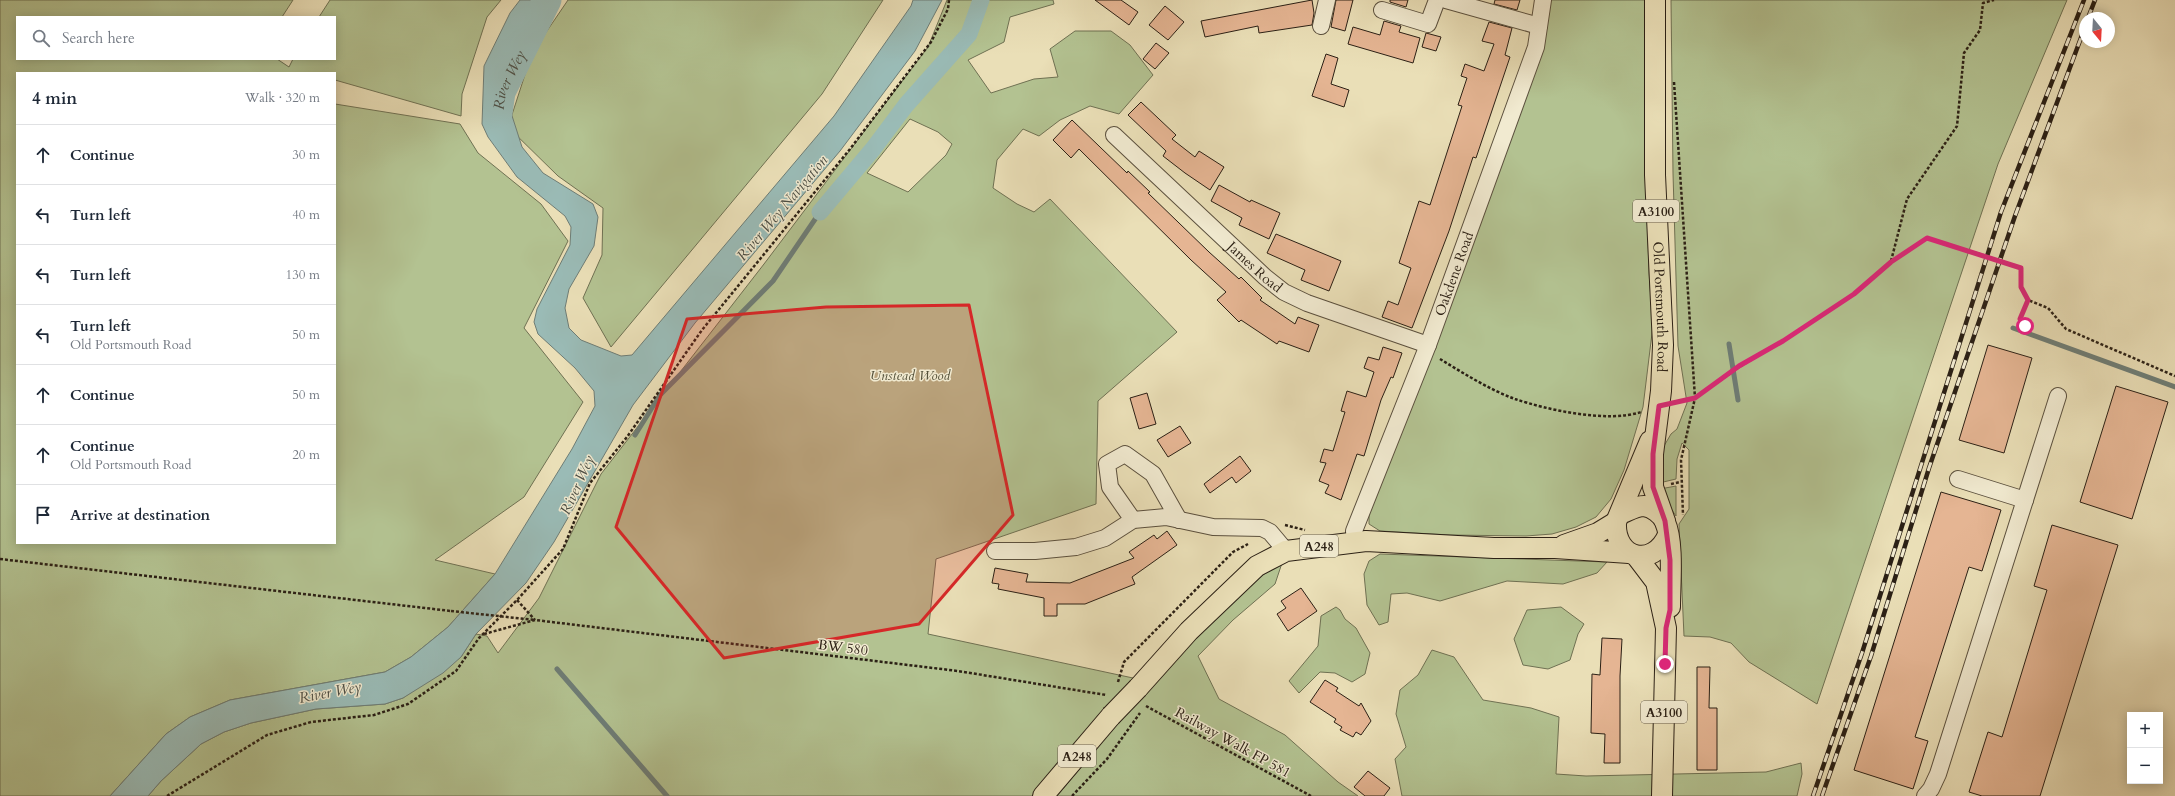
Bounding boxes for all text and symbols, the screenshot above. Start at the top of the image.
north arrow [2079,12,2115,48]
search box [16,16,336,60]
icon: search [30,27,52,49]
text: Search here [62,28,135,48]
water label: River Wey [489,46,531,111]
text: 4 min [32,87,77,110]
text: Walk · 320 m [245,89,320,107]
icon: ahead [32,144,54,166]
text: Continue [70,145,135,165]
text: 30 m [292,146,320,164]
water label: River Wey Navigation [732,151,833,265]
road number: A3100 [1633,200,1679,222]
icon: left [32,204,54,226]
text: Turn left [70,205,131,225]
text: 40 m [292,206,320,224]
street label: Oakdene Road [1430,229,1478,319]
street label: James Road [1221,236,1287,297]
street label: Old Portsmouth Road [1648,241,1672,373]
icon: left [32,264,54,286]
text: Turn left [70,265,131,285]
text: 130 m [286,266,320,284]
text: Turn left [70,316,131,336]
route start [2016,317,2034,335]
icon: left [32,324,54,346]
text: 50 m [292,326,320,344]
text: Old Portsmouth Road [70,336,191,354]
park label: Unstead Wood [870,366,951,385]
icon: ahead [32,384,54,406]
text: Continue [70,385,135,405]
text: 50 m [292,386,320,404]
text: Continue [70,436,135,456]
icon: ahead [32,444,54,466]
text: 20 m [292,446,320,464]
water label: River Wey [555,451,599,518]
text: Old Portsmouth Road [70,456,191,474]
icon: arrive [32,504,54,526]
text: Arrive at destination [70,505,210,525]
road number: A248 [1300,535,1338,557]
street label: BW 580 [817,635,869,660]
route end [1656,655,1674,673]
water label: River Wey [297,676,364,708]
road number: A3100 [1641,701,1687,723]
street label: Railway Walk FP 581 [1171,703,1294,782]
map controls [2127,712,2163,784]
button: + [2127,712,2163,748]
road number: A248 [1058,745,1096,767]
button: − [2127,748,2163,784]

